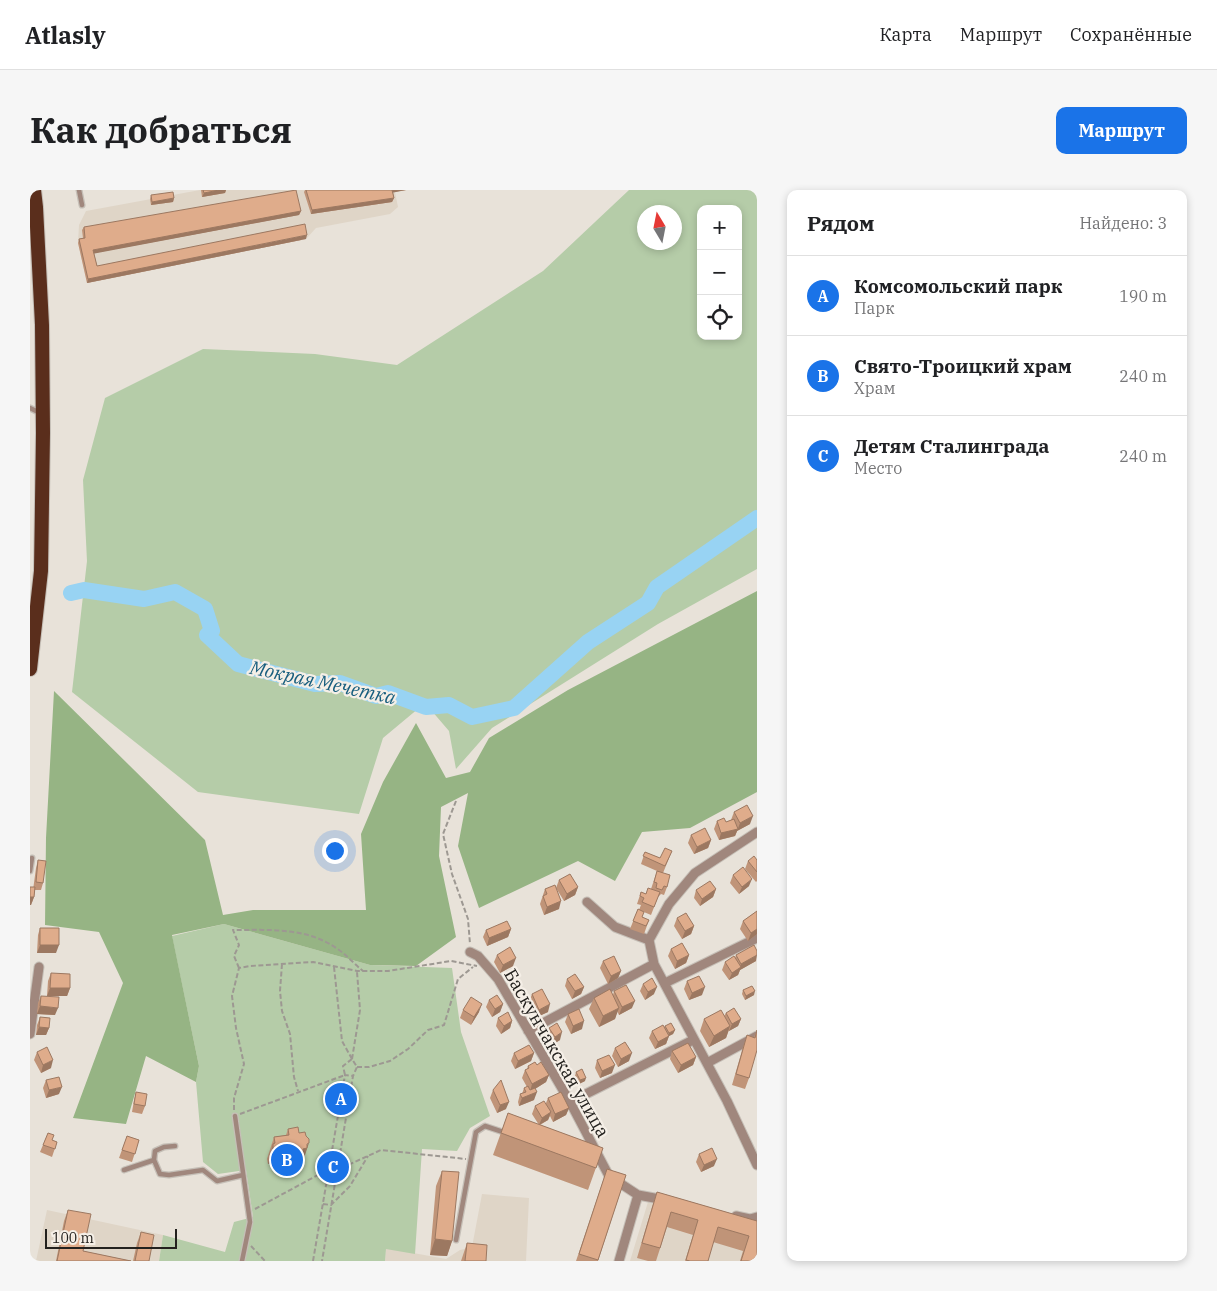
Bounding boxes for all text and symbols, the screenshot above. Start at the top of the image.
text: Atlasly [25,19,106,51]
text: Карта [879,23,932,46]
text: Маршрут [960,23,1042,46]
text: Сохранённые [1070,23,1192,46]
text: Как добраться [30,107,292,153]
button: Маршрут [1056,107,1187,154]
north arrow [637,205,682,250]
map controls [697,205,742,340]
button: + [697,205,742,250]
text: Рядом [807,209,875,237]
text: Найдено: 3 [1079,213,1167,233]
button: − [697,250,742,295]
text: Комсомольский парк [854,274,1062,298]
text: A [817,286,829,306]
text: 190 m [1119,286,1167,306]
button: locate [697,295,742,340]
text: Парк [854,298,894,318]
text: Свято-Троицкий храм [854,354,1072,378]
text: B [817,366,829,386]
text: 240 m [1119,366,1167,386]
text: Храм [854,378,895,398]
text: Детям Сталинграда [854,434,1049,458]
text: C [818,446,828,466]
text: 240 m [1119,446,1167,466]
text: Место [854,458,902,478]
water label: Мокрая Мечетка [247,655,399,709]
your location [322,838,348,864]
street label: Баскунчакская улица [499,964,615,1142]
pin: A [325,1080,357,1118]
pin: B [271,1141,303,1179]
pin: C [317,1148,349,1186]
scale bar [45,1226,178,1249]
text: 100 m [52,1229,94,1247]

